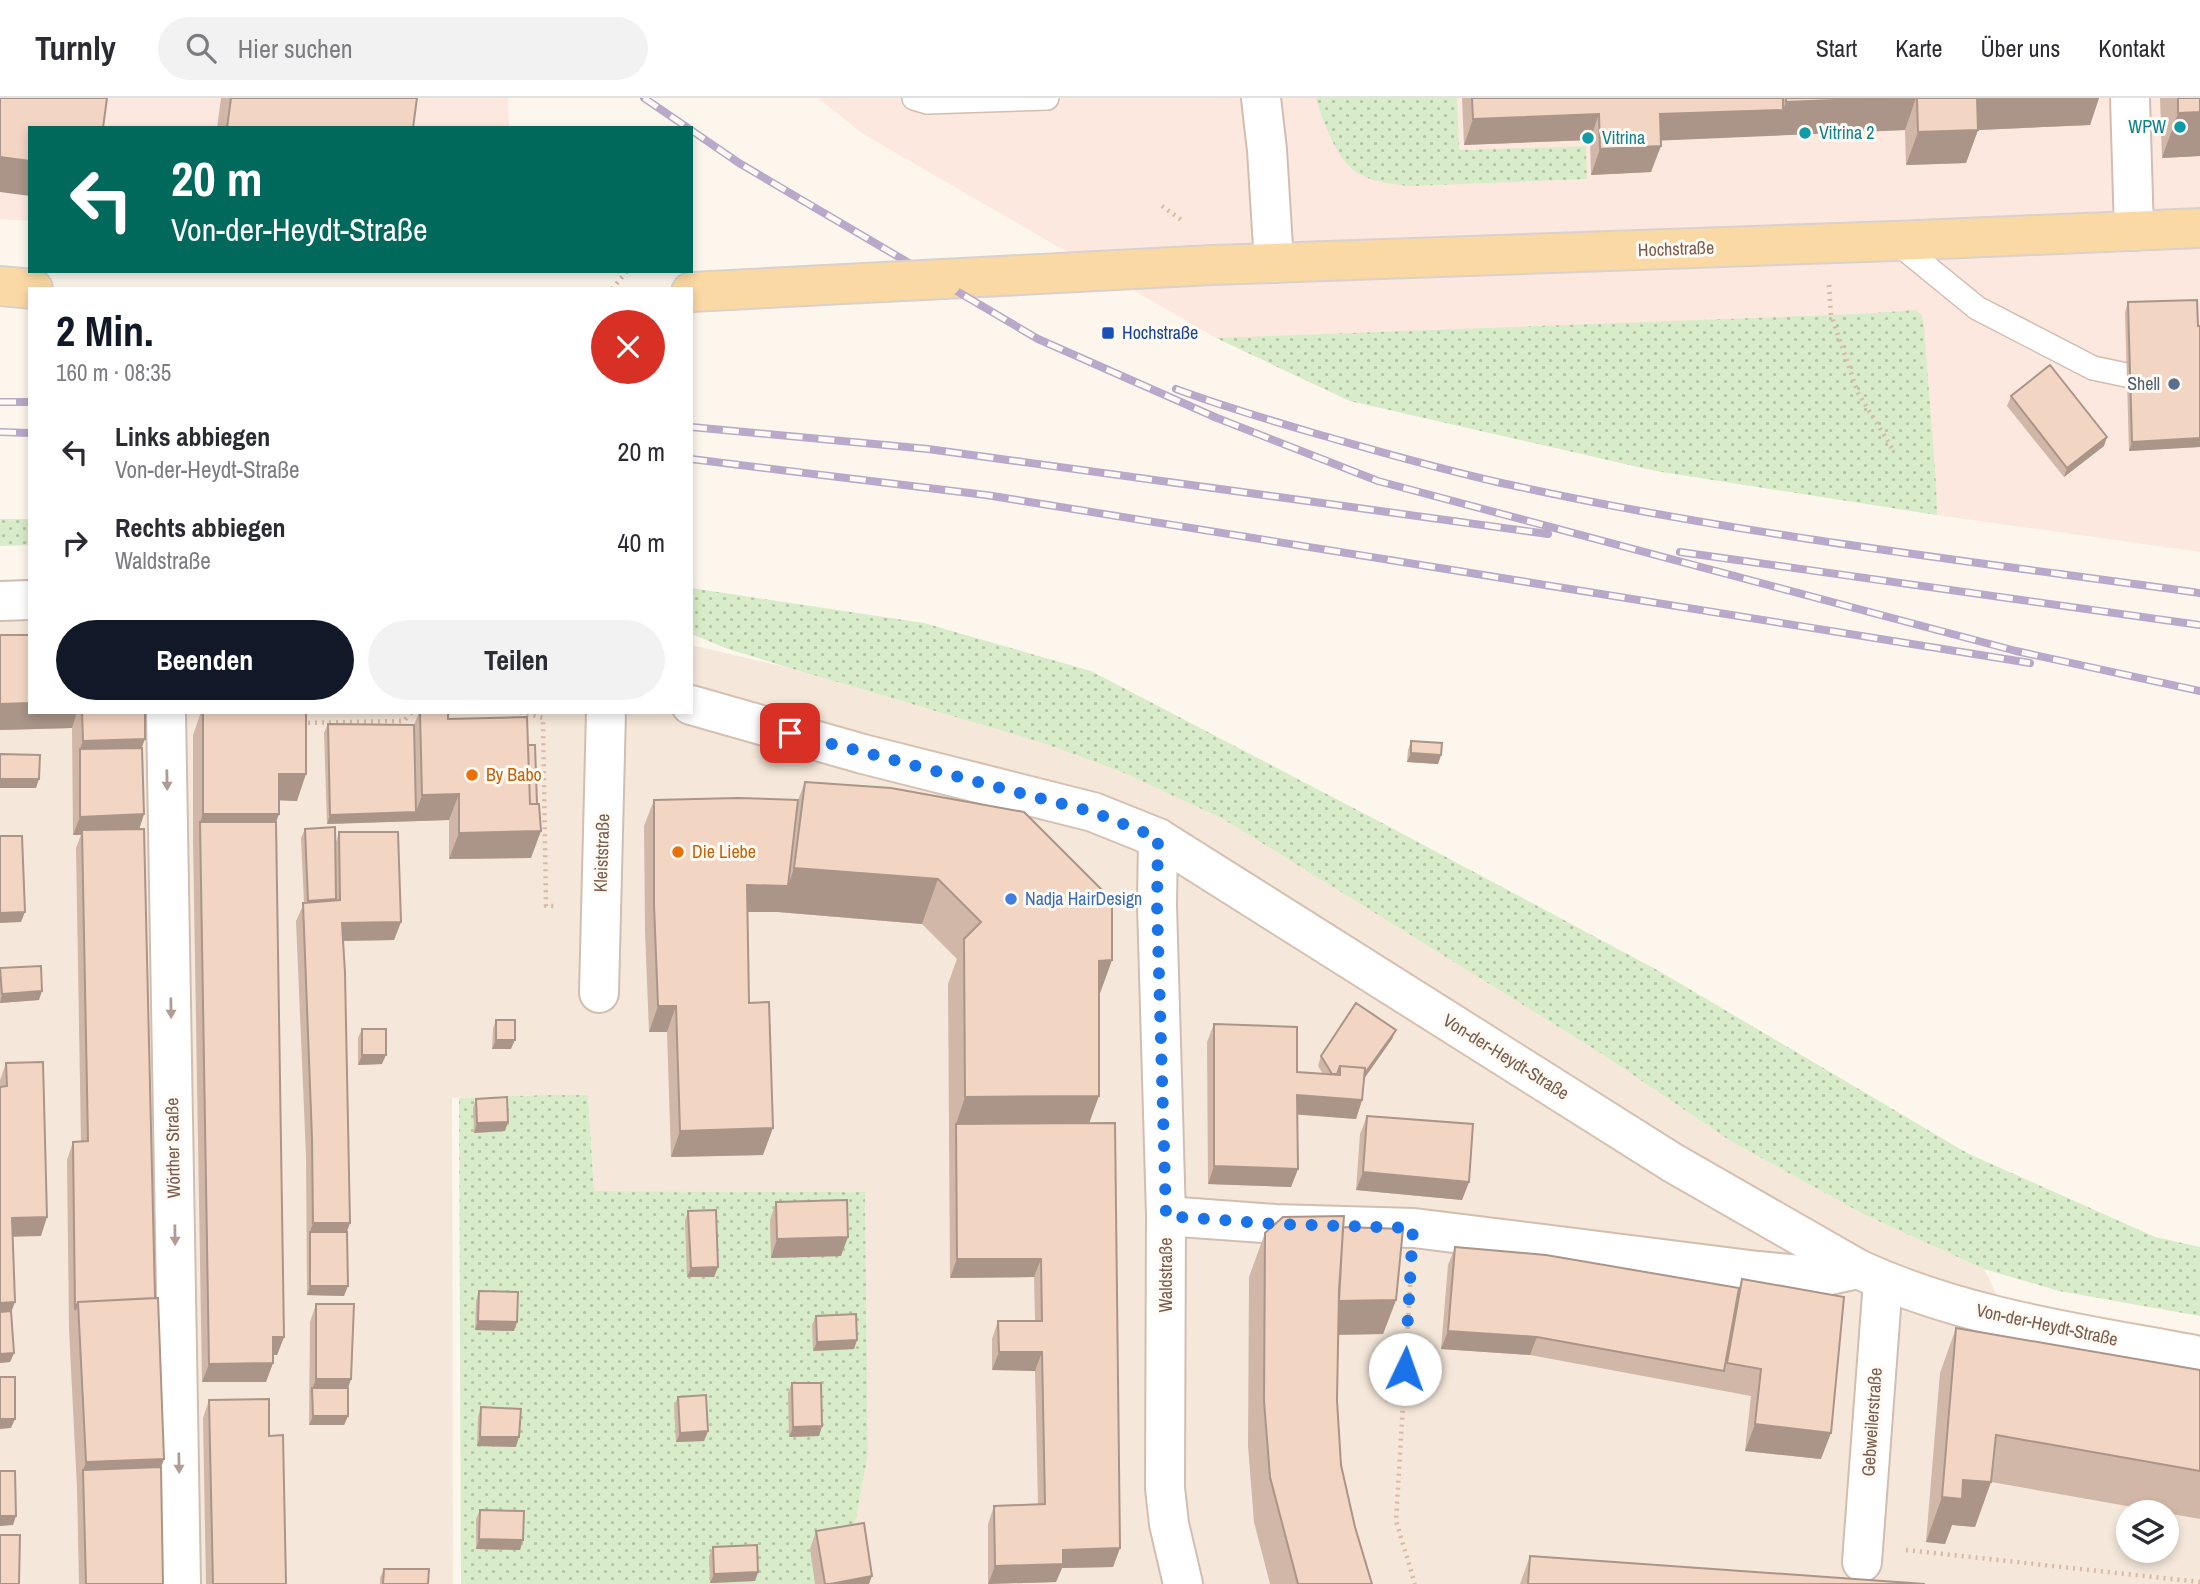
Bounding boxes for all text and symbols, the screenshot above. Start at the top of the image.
search box [158,17,648,80]
text: Turnly [35,26,116,70]
icon: search [182,29,220,67]
text: Hier suchen [238,31,353,66]
text: Start [1816,32,1857,64]
text: Karte [1895,32,1942,64]
text: Über uns [1980,32,2060,64]
text: Kontakt [2098,32,2165,64]
place label: WPW [2128,114,2166,139]
marker: WPW [2172,119,2188,135]
place label: Vitrina 2 [1819,120,1875,145]
place label: Vitrina [1602,125,1645,150]
marker: Vitrina 2 [1797,125,1813,141]
marker: Vitrina [1580,130,1596,146]
text: 20 m [171,145,263,211]
icon: left [56,154,147,245]
text: Von-der-Heydt-Straße [171,208,428,251]
street label: Hochstraße [1637,235,1715,262]
text: 2 Min. [56,303,154,359]
button: close [591,310,665,384]
place label: Hochstraße [1122,320,1198,345]
marker: Hochstraße [1100,325,1116,341]
text: 160 m · 08:35 [56,357,171,388]
place label: Shell [2127,371,2160,396]
marker: Shell [2166,376,2182,392]
text: Links abbiegen [115,419,270,454]
icon: left [56,433,94,471]
text: 20 m [618,434,665,469]
text: Von-der-Heydt-Straße [115,454,299,485]
text: Rechts abbiegen [115,510,286,545]
icon: right [56,524,94,562]
text: 40 m [618,525,665,560]
text: Waldstraße [115,545,211,576]
button: Beenden [56,620,354,700]
button: Teilen [368,620,665,700]
pin [760,703,820,763]
icon: arrive [771,714,809,752]
place label: By Babo [486,762,542,787]
marker: By Babo [464,767,480,783]
one-way arrow [161,770,173,792]
street label: Kleiststraße [588,813,615,893]
place label: Die Liebe [692,839,756,864]
marker: Die Liebe [670,844,686,860]
place label: Nadja HairDesign [1025,886,1142,911]
marker: Nadja HairDesign [1003,891,1019,907]
one-way arrow [165,997,177,1019]
street label: Von-der-Heydt-Straße [1438,1008,1574,1105]
street label: Wörther Straße [159,1097,186,1199]
one-way arrow [169,1225,181,1247]
street label: Waldstraße [1153,1238,1178,1312]
street label: Von-der-Heydt-Straße [1974,1297,2120,1352]
position arrow [1368,1332,1442,1406]
street label: Gebweilerstraße [1855,1367,1888,1477]
one-way arrow [173,1452,184,1474]
map controls [2116,1500,2179,1563]
button: layers [2116,1500,2179,1563]

